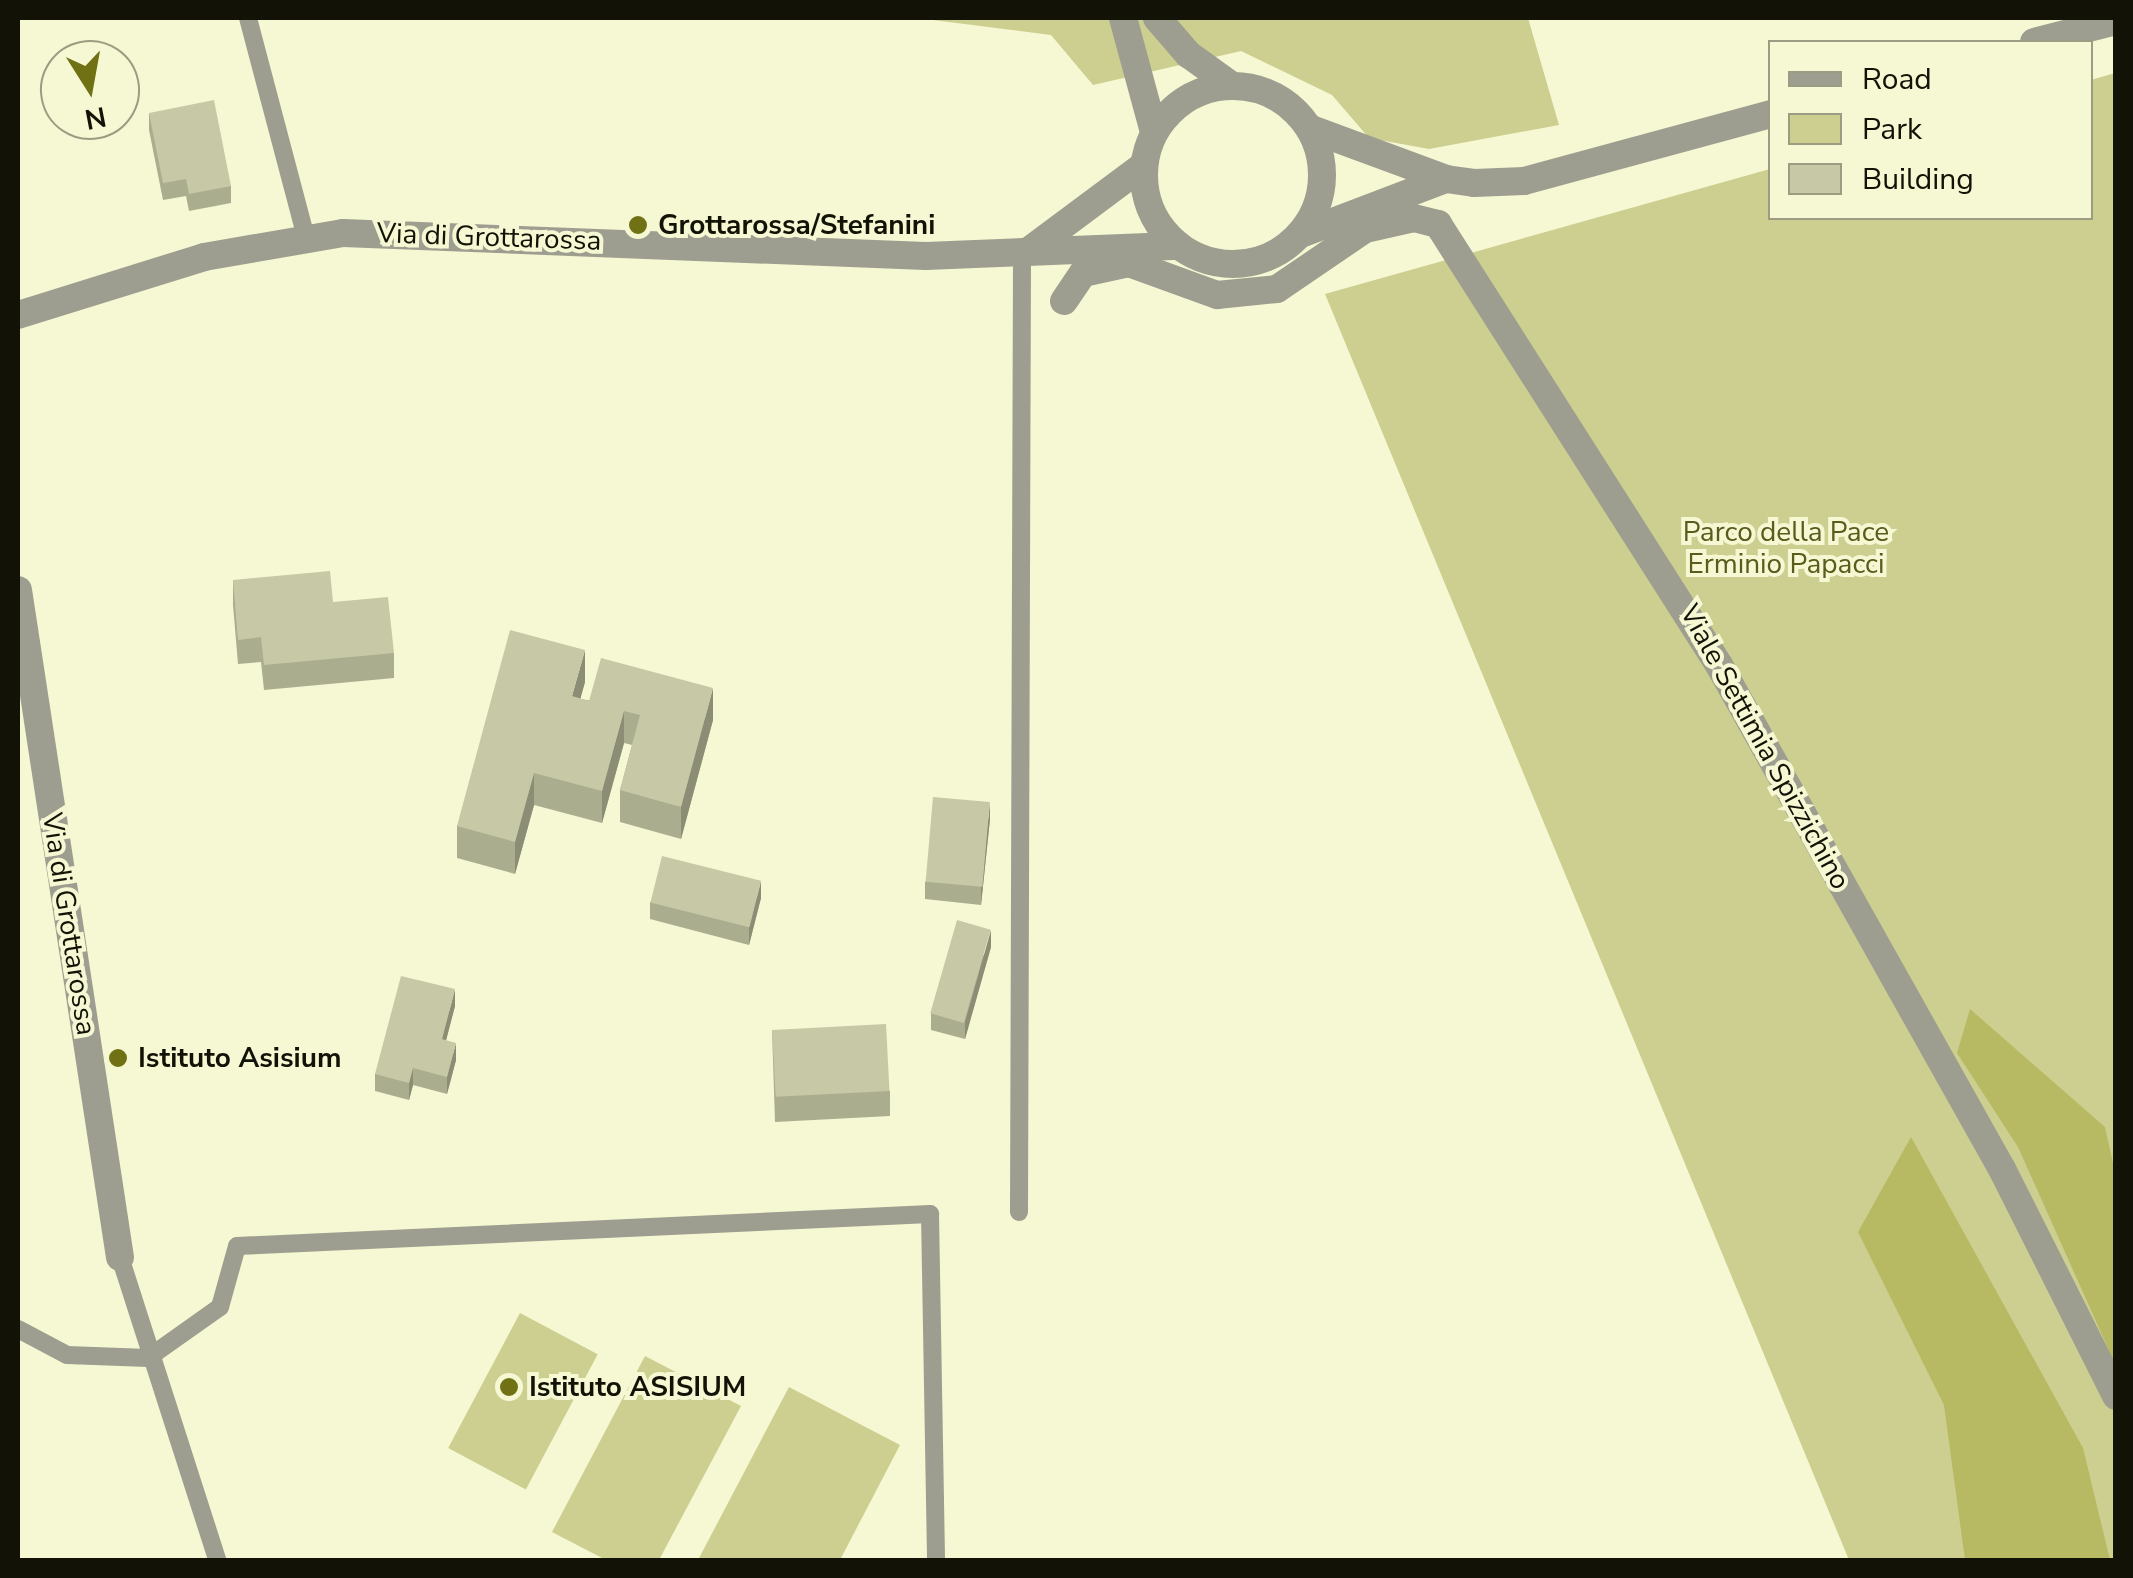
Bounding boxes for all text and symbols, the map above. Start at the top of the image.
north arrow [40,40,140,140]
legend [1768,40,2093,220]
text: Road [1862,59,1932,100]
text: N [81,97,109,138]
text: Park [1862,109,1922,150]
text: Building [1862,159,1974,200]
place label: Grottarossa/Stefanini [658,208,935,242]
marker: Grottarossa/Stefanini [627,214,649,236]
street label: Via di Grottarossa [376,216,602,258]
park label: Parco della Pace Erminio Papacci [1683,515,1889,581]
street label: Viale Settimia Spizzichino [1673,599,1857,895]
street label: Via di Grottarossa [35,810,103,1038]
place label: Istituto Asisium [138,1041,342,1075]
marker: Istituto Asisium [107,1047,129,1069]
place label: Istituto ASISIUM [529,1370,746,1404]
marker: Istituto ASISIUM [498,1376,520,1398]

